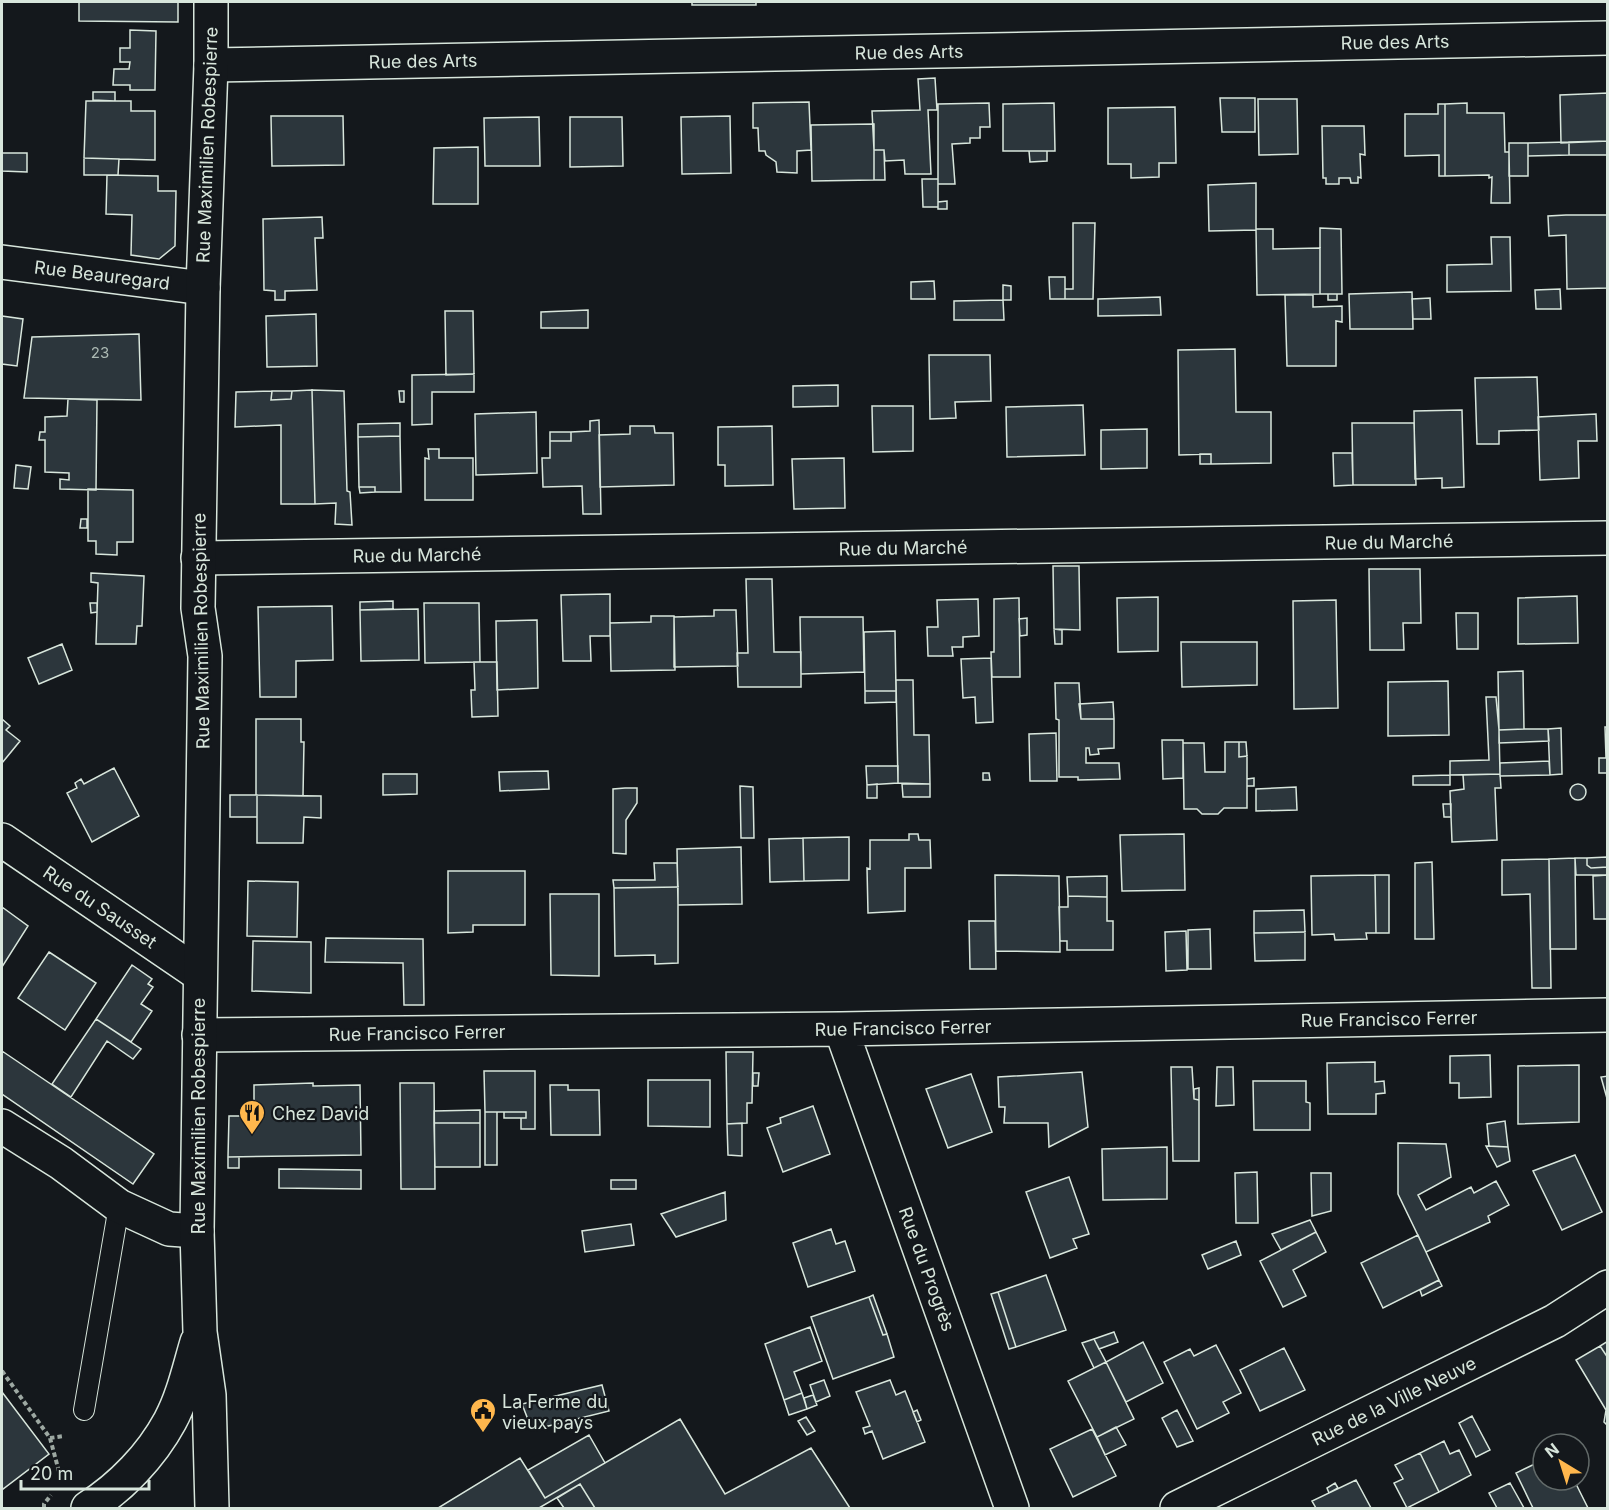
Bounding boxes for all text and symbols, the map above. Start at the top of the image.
street label: Rue Maximilien Robespierre [192,26,222,264]
street label: Rue des Arts [1341,31,1449,53]
street label: Rue des Arts [855,41,963,63]
street label: Rue des Arts [369,50,477,72]
street label: Rue Beauregard [33,256,171,294]
house number: 23 [91,343,109,362]
street label: Rue Maximilien Robespierre [188,513,214,749]
street label: Rue du Marché [1324,530,1454,554]
street label: Rue du Marché [838,536,968,560]
street label: Rue du Marché [352,543,482,567]
street label: Rue du Sausset [39,861,161,953]
street label: Rue Maximilien Robespierre [188,998,209,1234]
street label: Rue Francisco Ferrer [1300,1007,1478,1031]
street label: Rue Francisco Ferrer [814,1016,992,1040]
street label: Rue Francisco Ferrer [328,1021,506,1045]
restaurant icon: Chez David [237,1098,267,1136]
place label: Chez David [272,1103,369,1124]
street label: Rue du Progrès [895,1204,959,1334]
street label: Rue de la Ville Neuve [1309,1352,1479,1450]
place label: La Ferme du vieux pays [502,1391,608,1433]
public building icon: La Ferme du vieux pays [468,1396,498,1434]
north arrow [1531,1432,1591,1492]
text: N [1541,1439,1563,1462]
scale bar [21,1453,148,1491]
text: 20 m [30,1463,73,1484]

